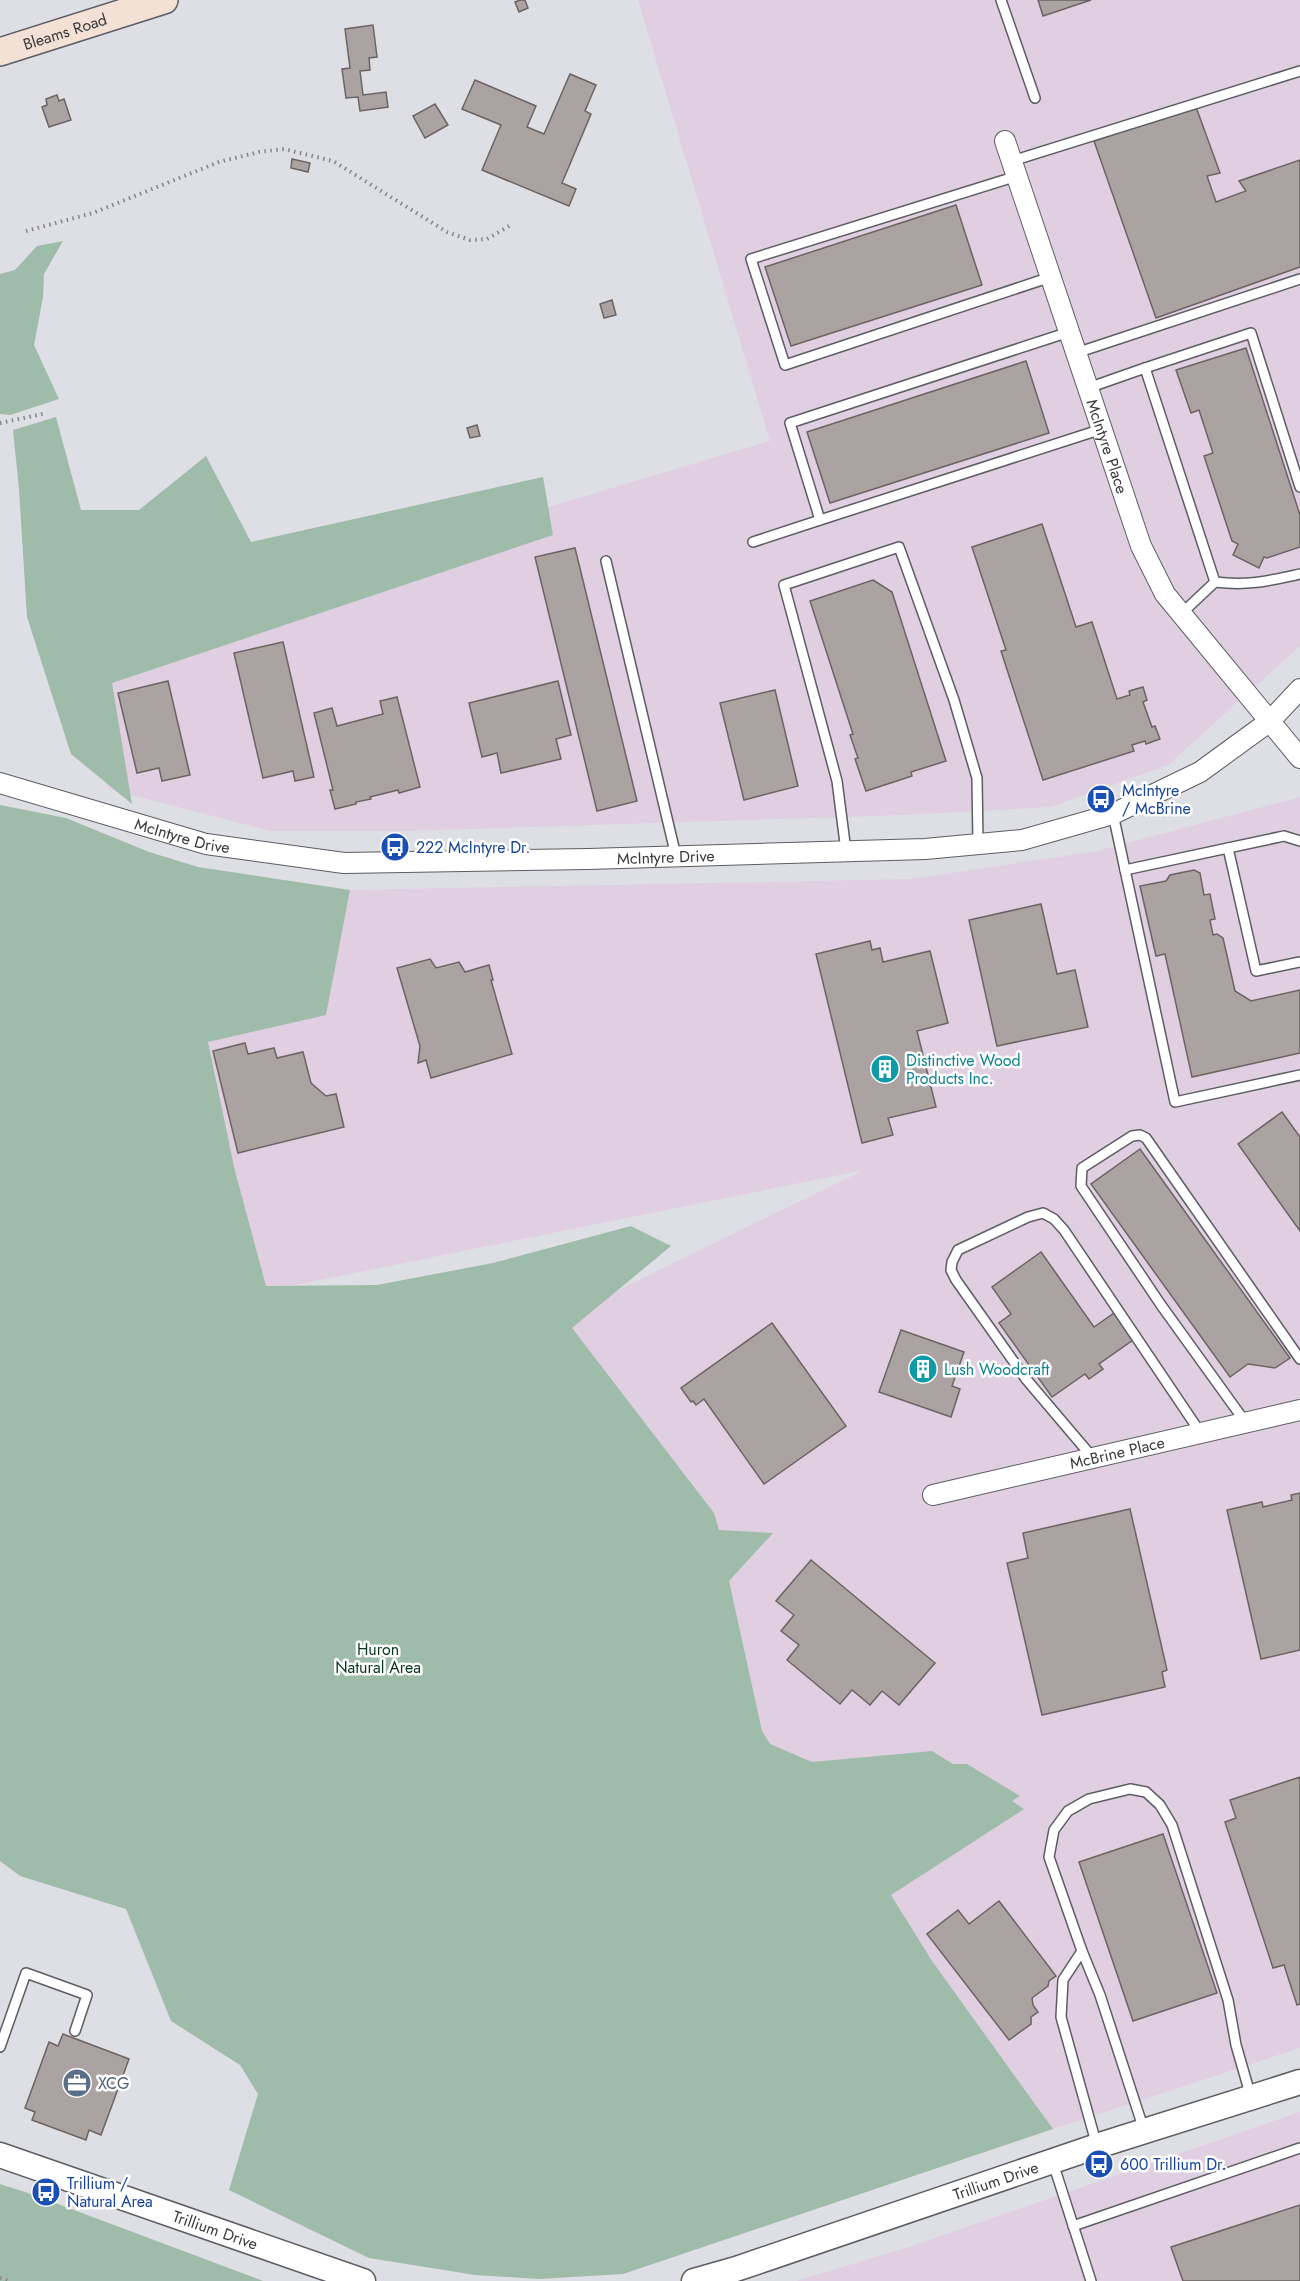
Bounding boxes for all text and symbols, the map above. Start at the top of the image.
street label: Bleams Road [20,7,110,56]
street label: McIntyre Place [1081,396,1134,496]
place label: McIntyre / McBrine [1122,779,1191,820]
bus stop icon: McIntyre / McBrine [1085,783,1117,815]
street label: McIntyre Drive [132,812,231,859]
bus stop icon: 222 McIntyre Dr. [379,831,411,863]
place label: 222 McIntyre Dr. [416,836,530,859]
street label: McIntyre Drive [617,844,715,870]
place label: Distinctive Wood Products Inc. [906,1049,1021,1090]
building icon: Distinctive Wood Products Inc. [869,1053,901,1085]
building icon: Lush Woodcraft [907,1353,939,1385]
place label: Lush Woodcraft [944,1358,1049,1381]
street label: McBrine Place [1067,1430,1167,1474]
park label: Huron Natural Area [335,1638,421,1679]
office icon: XCG [61,2067,93,2099]
place label: XCG [98,2072,129,2095]
bus stop icon: 600 Trillium Dr. [1083,2148,1115,2180]
place label: 600 Trillium Dr. [1120,2153,1226,2176]
street label: Trillium Drive [950,2155,1041,2206]
place label: Trillium / Natural Area [67,2172,153,2213]
bus stop icon: Trillium / Natural Area [30,2176,62,2208]
street label: Trillium Drive [170,2204,261,2255]

